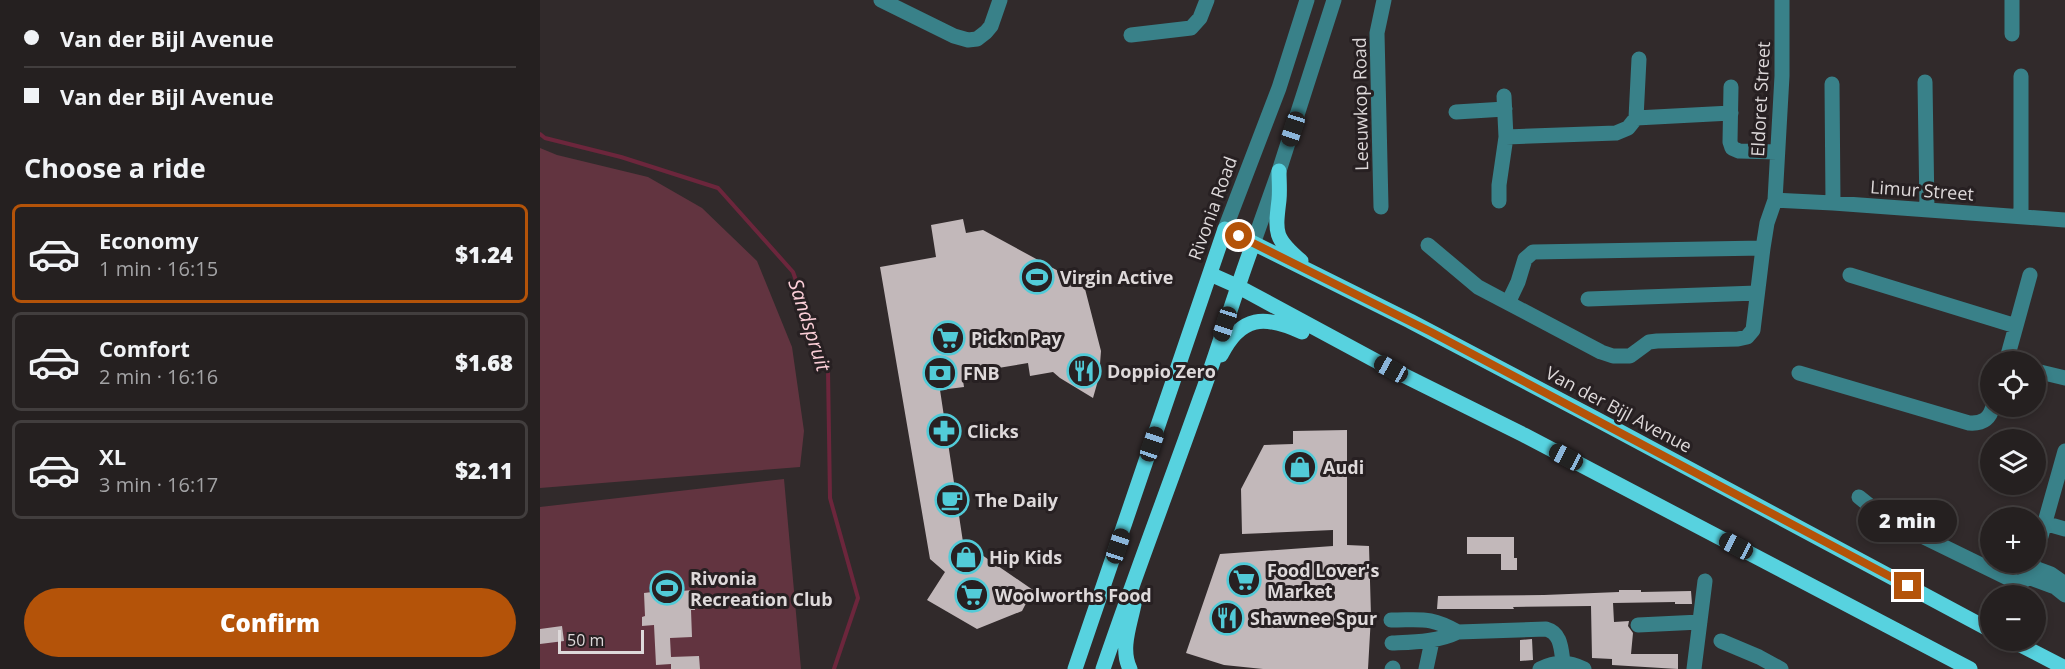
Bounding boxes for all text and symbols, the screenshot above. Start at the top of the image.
text: Van der Bijl Avenue [60,23,274,53]
street label: Leeuwkop Road [1347,37,1373,171]
street label: Eldoret Street [1745,41,1775,157]
text: Van der Bijl Avenue [60,81,274,111]
car [1279,109,1307,149]
text: Choose a ride [24,149,206,186]
street label: Rivonia Road [1182,153,1242,263]
street label: Limur Street [1869,174,1975,206]
route start [1225,222,1252,249]
text: Economy [99,225,198,255]
icon: car [27,227,81,281]
text: $1.24 [455,239,513,269]
text: 1 min · 16:15 [99,255,218,282]
sports icon: Virgin Active [1019,259,1055,295]
place label: Virgin Active [1060,265,1173,289]
water label: Sandspruit [782,275,838,376]
car [1211,304,1239,344]
supermarket icon: Pick n Pay [930,320,966,356]
place label: Pick n Pay [971,326,1063,350]
text: Comfort [99,333,190,363]
icon: car [27,335,81,389]
text: $1.68 [455,347,513,377]
map controls [1980,351,2046,651]
button: locate [1980,351,2046,417]
car [1371,352,1411,386]
restaurant icon: Doppio Zero [1066,353,1102,389]
bank icon: FNB [922,355,958,391]
place label: Doppio Zero [1107,359,1216,383]
street label: Van der Bijl Avenue [1542,360,1696,458]
place label: FNB [963,361,1000,385]
text: 2 min · 16:16 [99,363,218,390]
pharmacy icon: Clicks [926,413,962,449]
place label: Clicks [967,419,1019,443]
car [1138,424,1166,464]
button: layers [1980,429,2046,495]
text: XL [99,441,126,471]
car [1546,441,1586,473]
icon: car [27,443,81,497]
shop icon: Audi [1282,449,1318,485]
text: $2.11 [455,455,513,485]
place label: Audi [1323,455,1364,479]
text: 3 min · 16:17 [99,471,218,498]
cafe icon: The Daily [934,482,970,518]
place label: The Daily [975,488,1059,512]
callout: 2 min [1858,499,1958,541]
text: 2 min [1879,507,1936,534]
button: + [1980,507,2046,573]
car [1104,526,1132,566]
car [1716,530,1756,562]
shop icon: Hip Kids [948,539,984,575]
place label: Hip Kids [989,545,1062,569]
place label: Food Lover's Market [1267,558,1379,603]
supermarket icon: Food Lover's Market [1226,562,1262,598]
place label: Rivonia Recreation Club [690,566,833,611]
sports icon: Rivonia Recreation Club [649,570,685,606]
route end [1894,572,1921,599]
supermarket icon: Woolworths Food [954,577,990,613]
place label: Woolworths Food [995,583,1152,607]
button: − [1980,585,2046,651]
button: Confirm [24,588,516,657]
restaurant icon: Shawnee Spur [1209,600,1245,636]
place label: Shawnee Spur [1250,606,1377,630]
scale bar [558,627,644,654]
text: 50 m [567,629,604,651]

